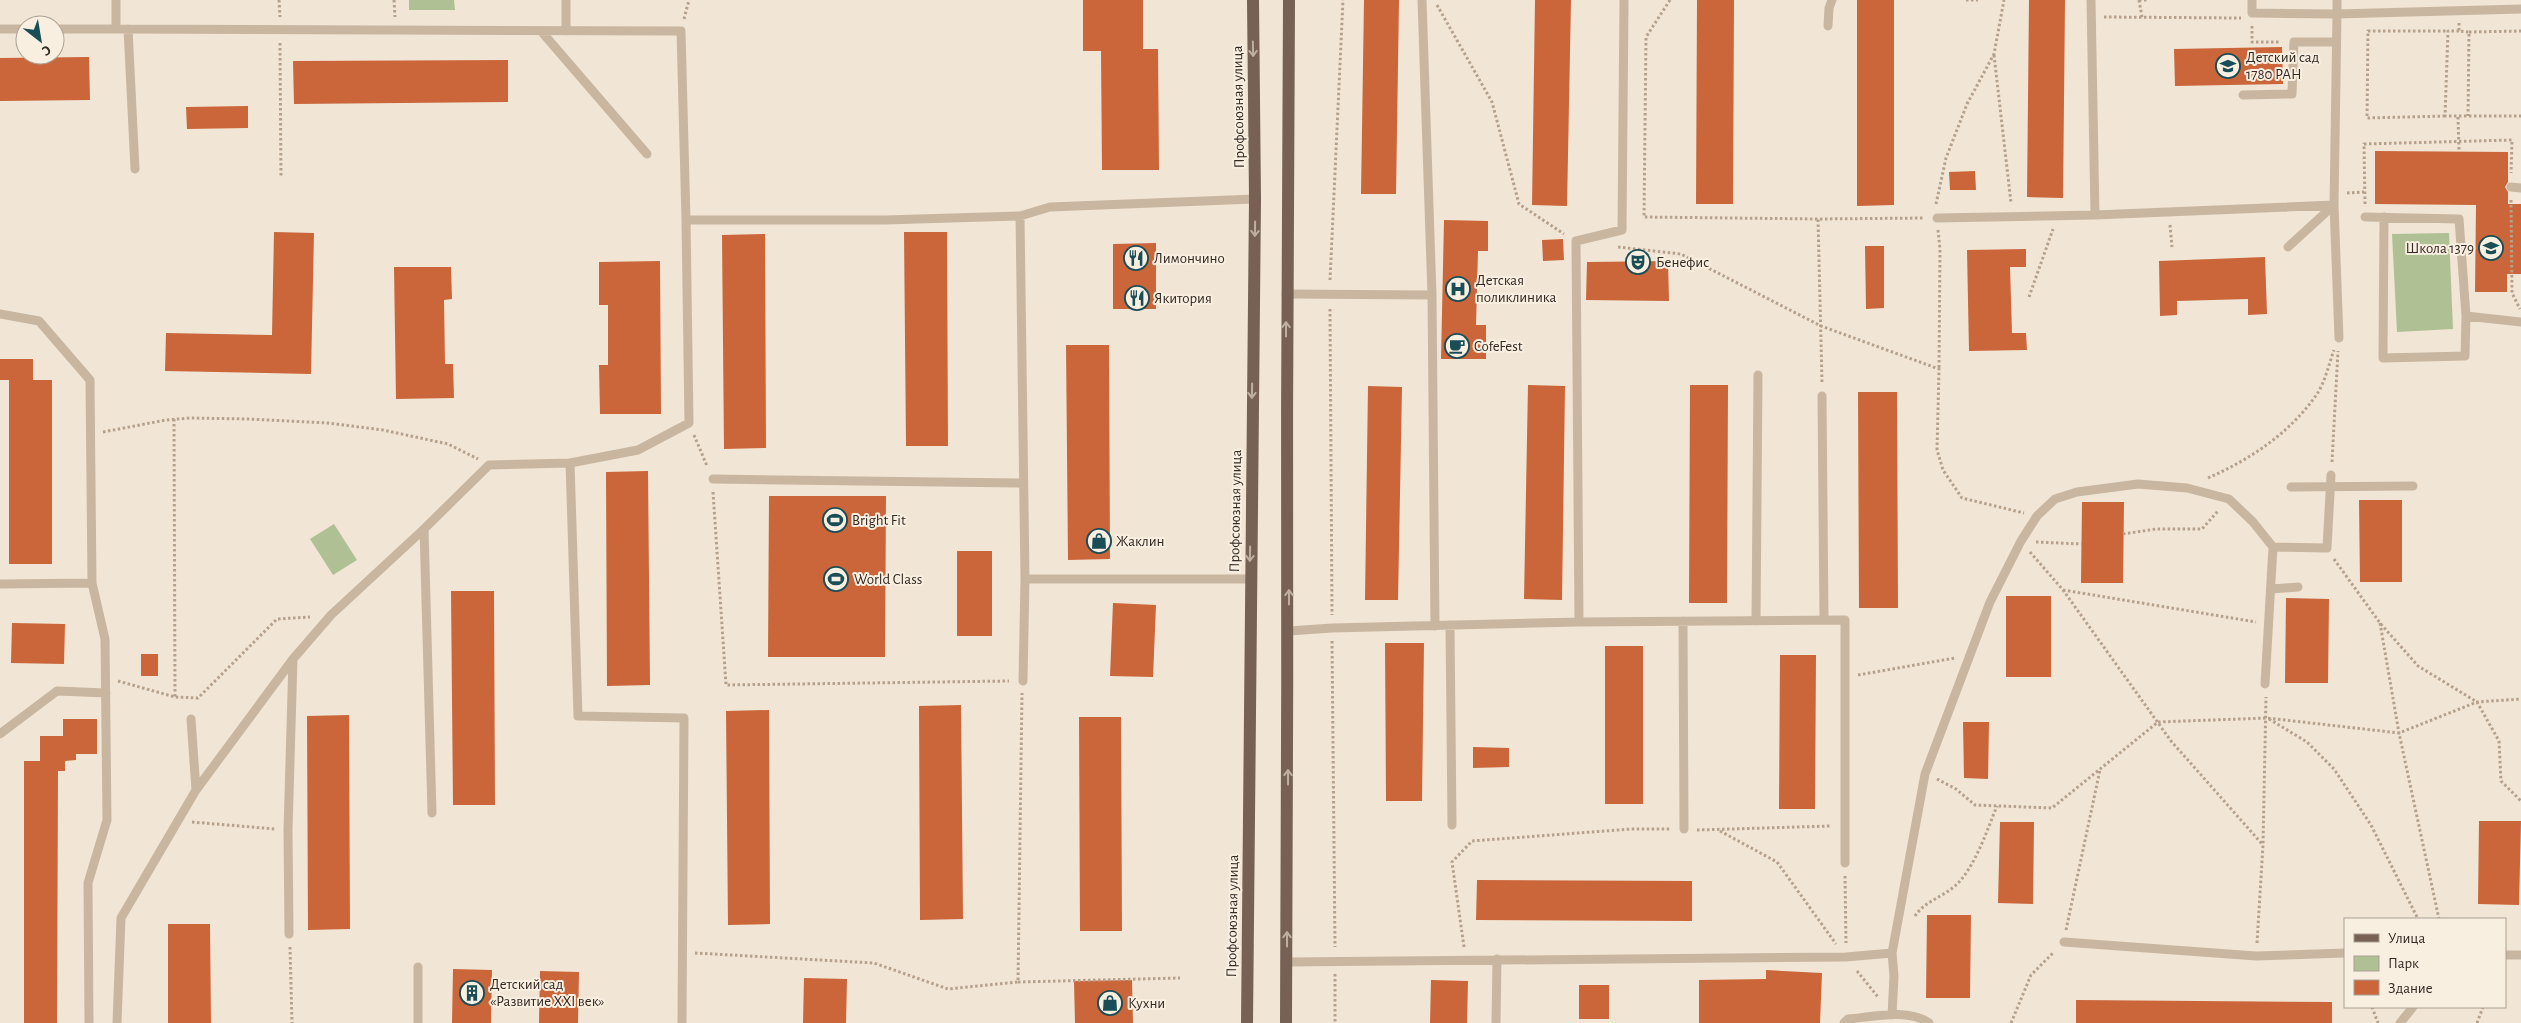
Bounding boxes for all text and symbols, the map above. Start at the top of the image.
north arrow [15,15,65,65]
one-way arrow [1248,40,1258,56]
text: С [39,42,53,58]
street label: Профсоюзная улица [1230,45,1247,169]
place label: Детский сад 1780 РАН [2246,50,2319,82]
school or university icon: Детский сад 1780 РАН [2215,53,2241,79]
one-way arrow [1250,220,1259,236]
school or university icon: Школа 1379 [2478,235,2504,261]
place label: Школа 1379 [2405,241,2474,256]
restaurant icon: Лимончино [1123,245,1149,271]
theatre icon: Бенефис [1625,249,1651,275]
place label: Лимончино [1154,251,1225,266]
place label: Бенефис [1656,255,1709,270]
place label: Детская поликлиника [1476,273,1556,305]
hospital icon: Детская поликлиника [1445,276,1471,302]
restaurant icon: Якитория [1124,285,1150,311]
place label: Якитория [1154,291,1212,306]
one-way arrow [1281,322,1291,338]
cafe icon: CofeFest [1444,333,1470,359]
place label: CofeFest [1474,339,1523,354]
one-way arrow [1248,383,1257,399]
street label: Профсоюзная улица [1227,449,1244,573]
sports icon: Bright Fit [822,507,848,533]
place label: Bright Fit [852,513,906,528]
shop icon: Жаклин [1086,528,1112,554]
place label: Жаклин [1116,534,1165,549]
one-way arrow [1245,545,1255,561]
sports icon: World Class [823,566,849,592]
place label: World Class [854,572,922,587]
one-way arrow [1284,589,1294,606]
one-way arrow [1283,769,1293,786]
street label: Профсоюзная улица [1224,854,1241,978]
legend [2344,918,2506,1008]
text: Улица [2388,931,2425,946]
one-way arrow [1282,932,1292,948]
text: Парк [2388,956,2419,971]
place label: Детский сад «Развитие XXI век» [490,977,605,1009]
building icon: Детский сад «Развитие XXI век» [459,980,485,1006]
text: Здание [2388,981,2433,996]
shop icon: Кухни [1097,990,1123,1016]
place label: Кухни [1128,996,1165,1011]

